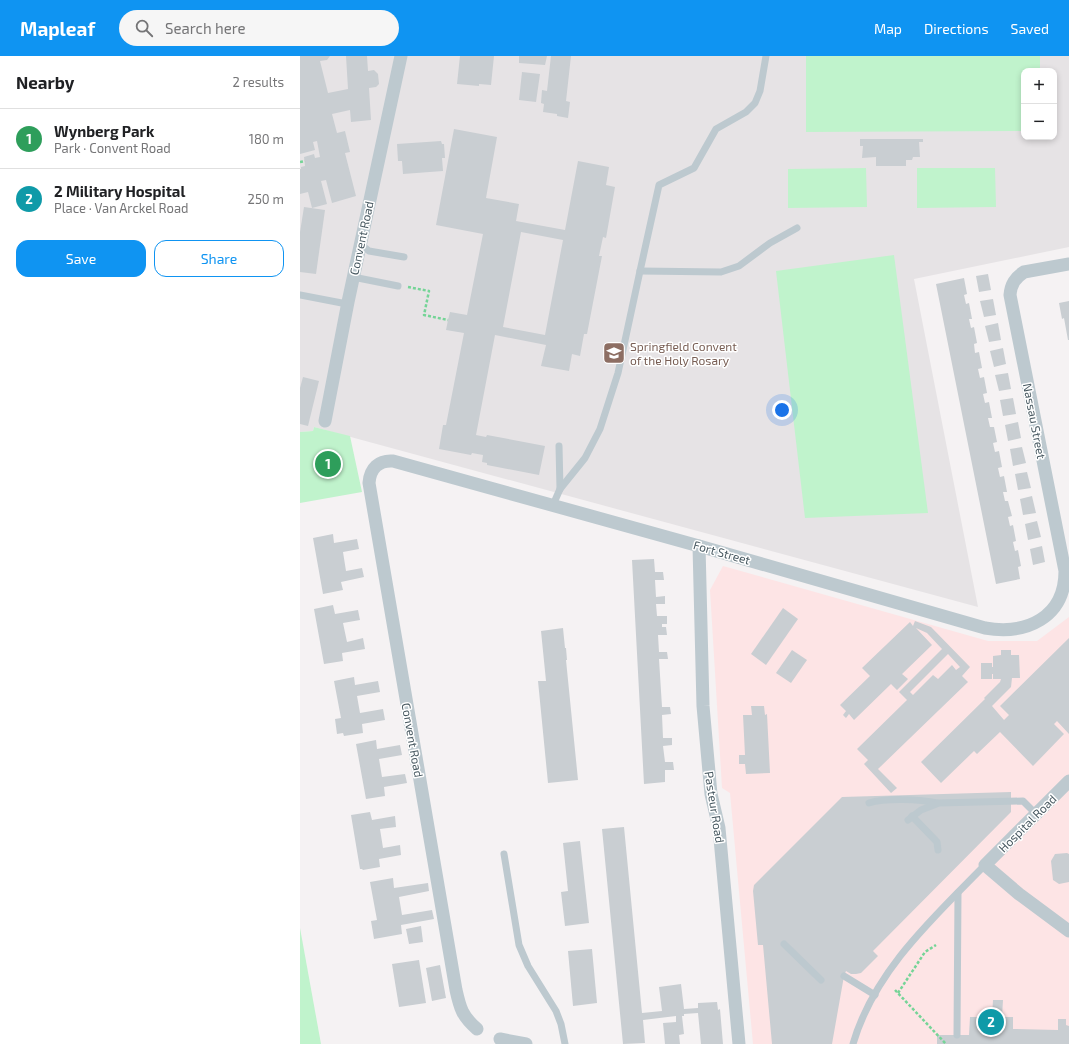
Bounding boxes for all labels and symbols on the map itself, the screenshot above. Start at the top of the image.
street label: Convent Road [346,200,376,276]
place label: Springfield Convent of the Holy Rosary [630,339,737,367]
school or university icon: Springfield Convent of the Holy Rosary [601,340,627,366]
street label: Nassau Street [1021,382,1049,460]
your location [772,400,792,420]
pin: 1 [315,449,341,479]
street label: Fort Street [692,537,752,567]
street label: Convent Road [400,702,426,778]
street label: Pasteur Road [702,770,728,844]
street label: Hospital Road [995,791,1059,855]
pin: 2 [978,1007,1004,1037]

